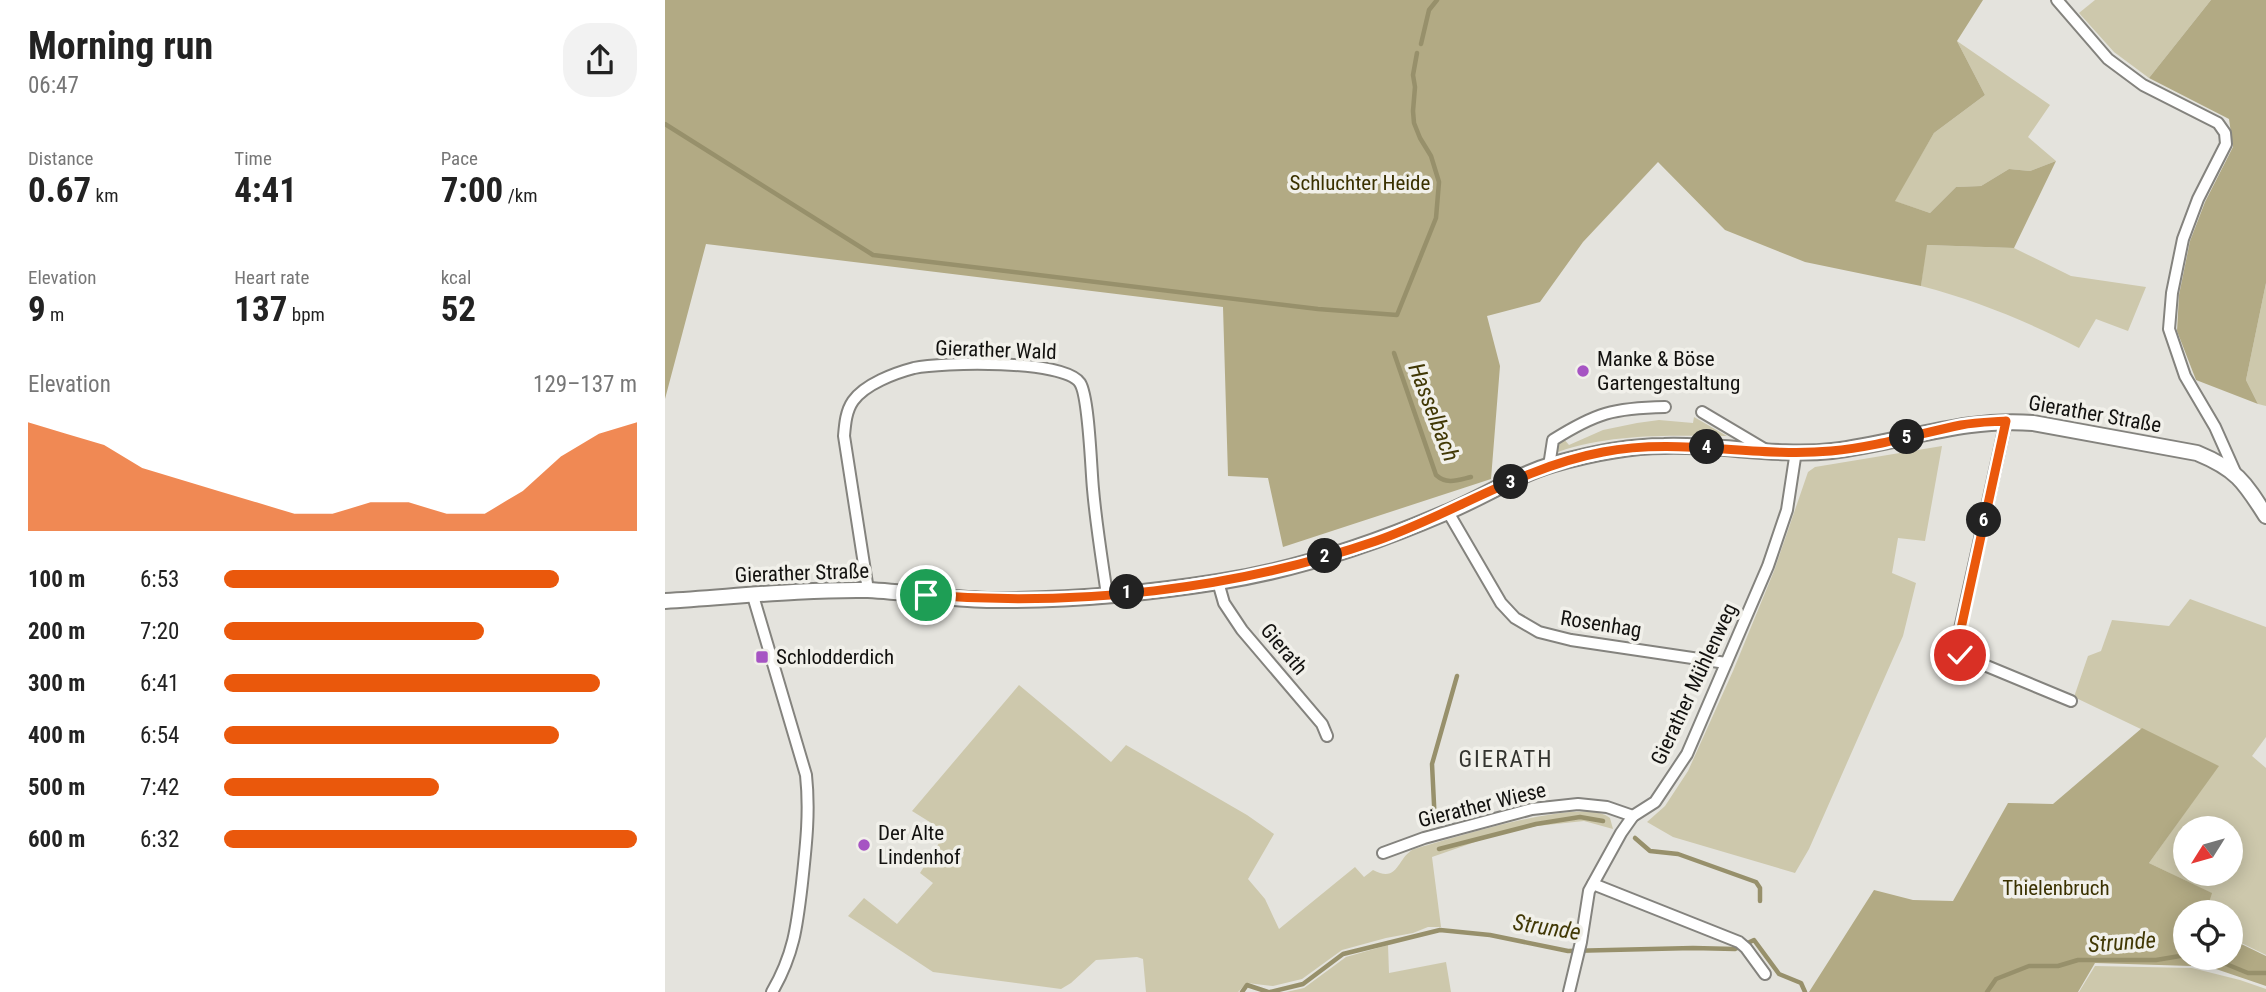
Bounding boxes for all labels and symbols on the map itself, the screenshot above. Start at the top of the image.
park label: Schluchter Heide [1290,171,1431,195]
street label: Gierather Wald [935,336,1057,364]
place label: Manke & Böse Gartengestaltung [1597,347,1740,395]
water label: Hasselbach [1402,359,1465,465]
marker: Manke & Böse Gartengestaltung [1575,363,1591,379]
street label: Gierather Straße [2027,391,2163,438]
pin: 5 [1889,420,1925,454]
pin: 4 [1689,430,1725,464]
pin: 3 [1493,464,1529,500]
pin: 6 [1967,503,2001,538]
pin: 2 [1307,538,1343,574]
street label: Gierather Straße [734,559,870,587]
pin [896,565,956,625]
pin: 1 [1109,574,1145,610]
street label: Gierather Mühlenweg [1646,599,1742,769]
street label: Rosenhag [1559,606,1643,642]
street label: Gierath [1256,619,1312,679]
pin [1930,625,1990,685]
place label: Schlodderdich [776,645,894,669]
marker: Schlodderdich [754,649,770,665]
district label: GIERATH [1458,746,1554,773]
street label: Gierather Wiese [1416,778,1548,832]
north arrow [2173,816,2243,886]
place label: Der Alte Lindenhof [878,821,961,869]
marker: Der Alte Lindenhof [856,837,872,853]
park label: Thielenbruch [2002,876,2110,900]
water label: Strunde [1511,909,1583,946]
water label: Strunde [2087,927,2157,958]

